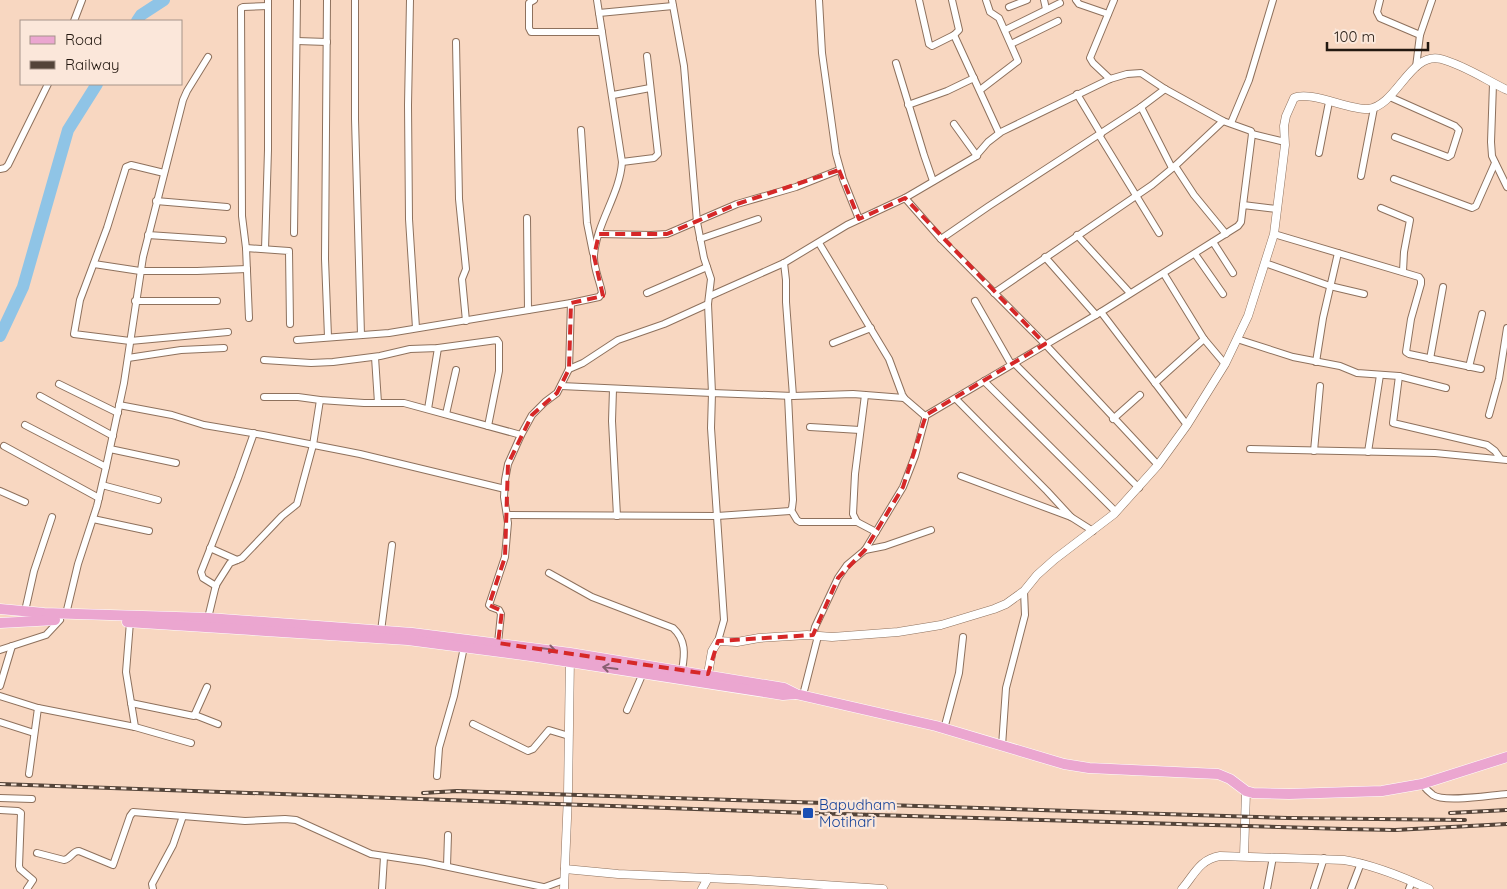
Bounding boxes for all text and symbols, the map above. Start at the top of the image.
legend [20,20,182,85]
scale bar [1327,20,1428,52]
text: 100 m [1334,27,1375,46]
text: Road [65,30,102,49]
text: Railway [65,55,120,74]
one-way arrow [539,645,555,655]
one-way arrow [602,663,618,673]
place label: Bapudham Motihari [819,795,896,831]
marker: Bapudham Motihari [801,806,815,820]

